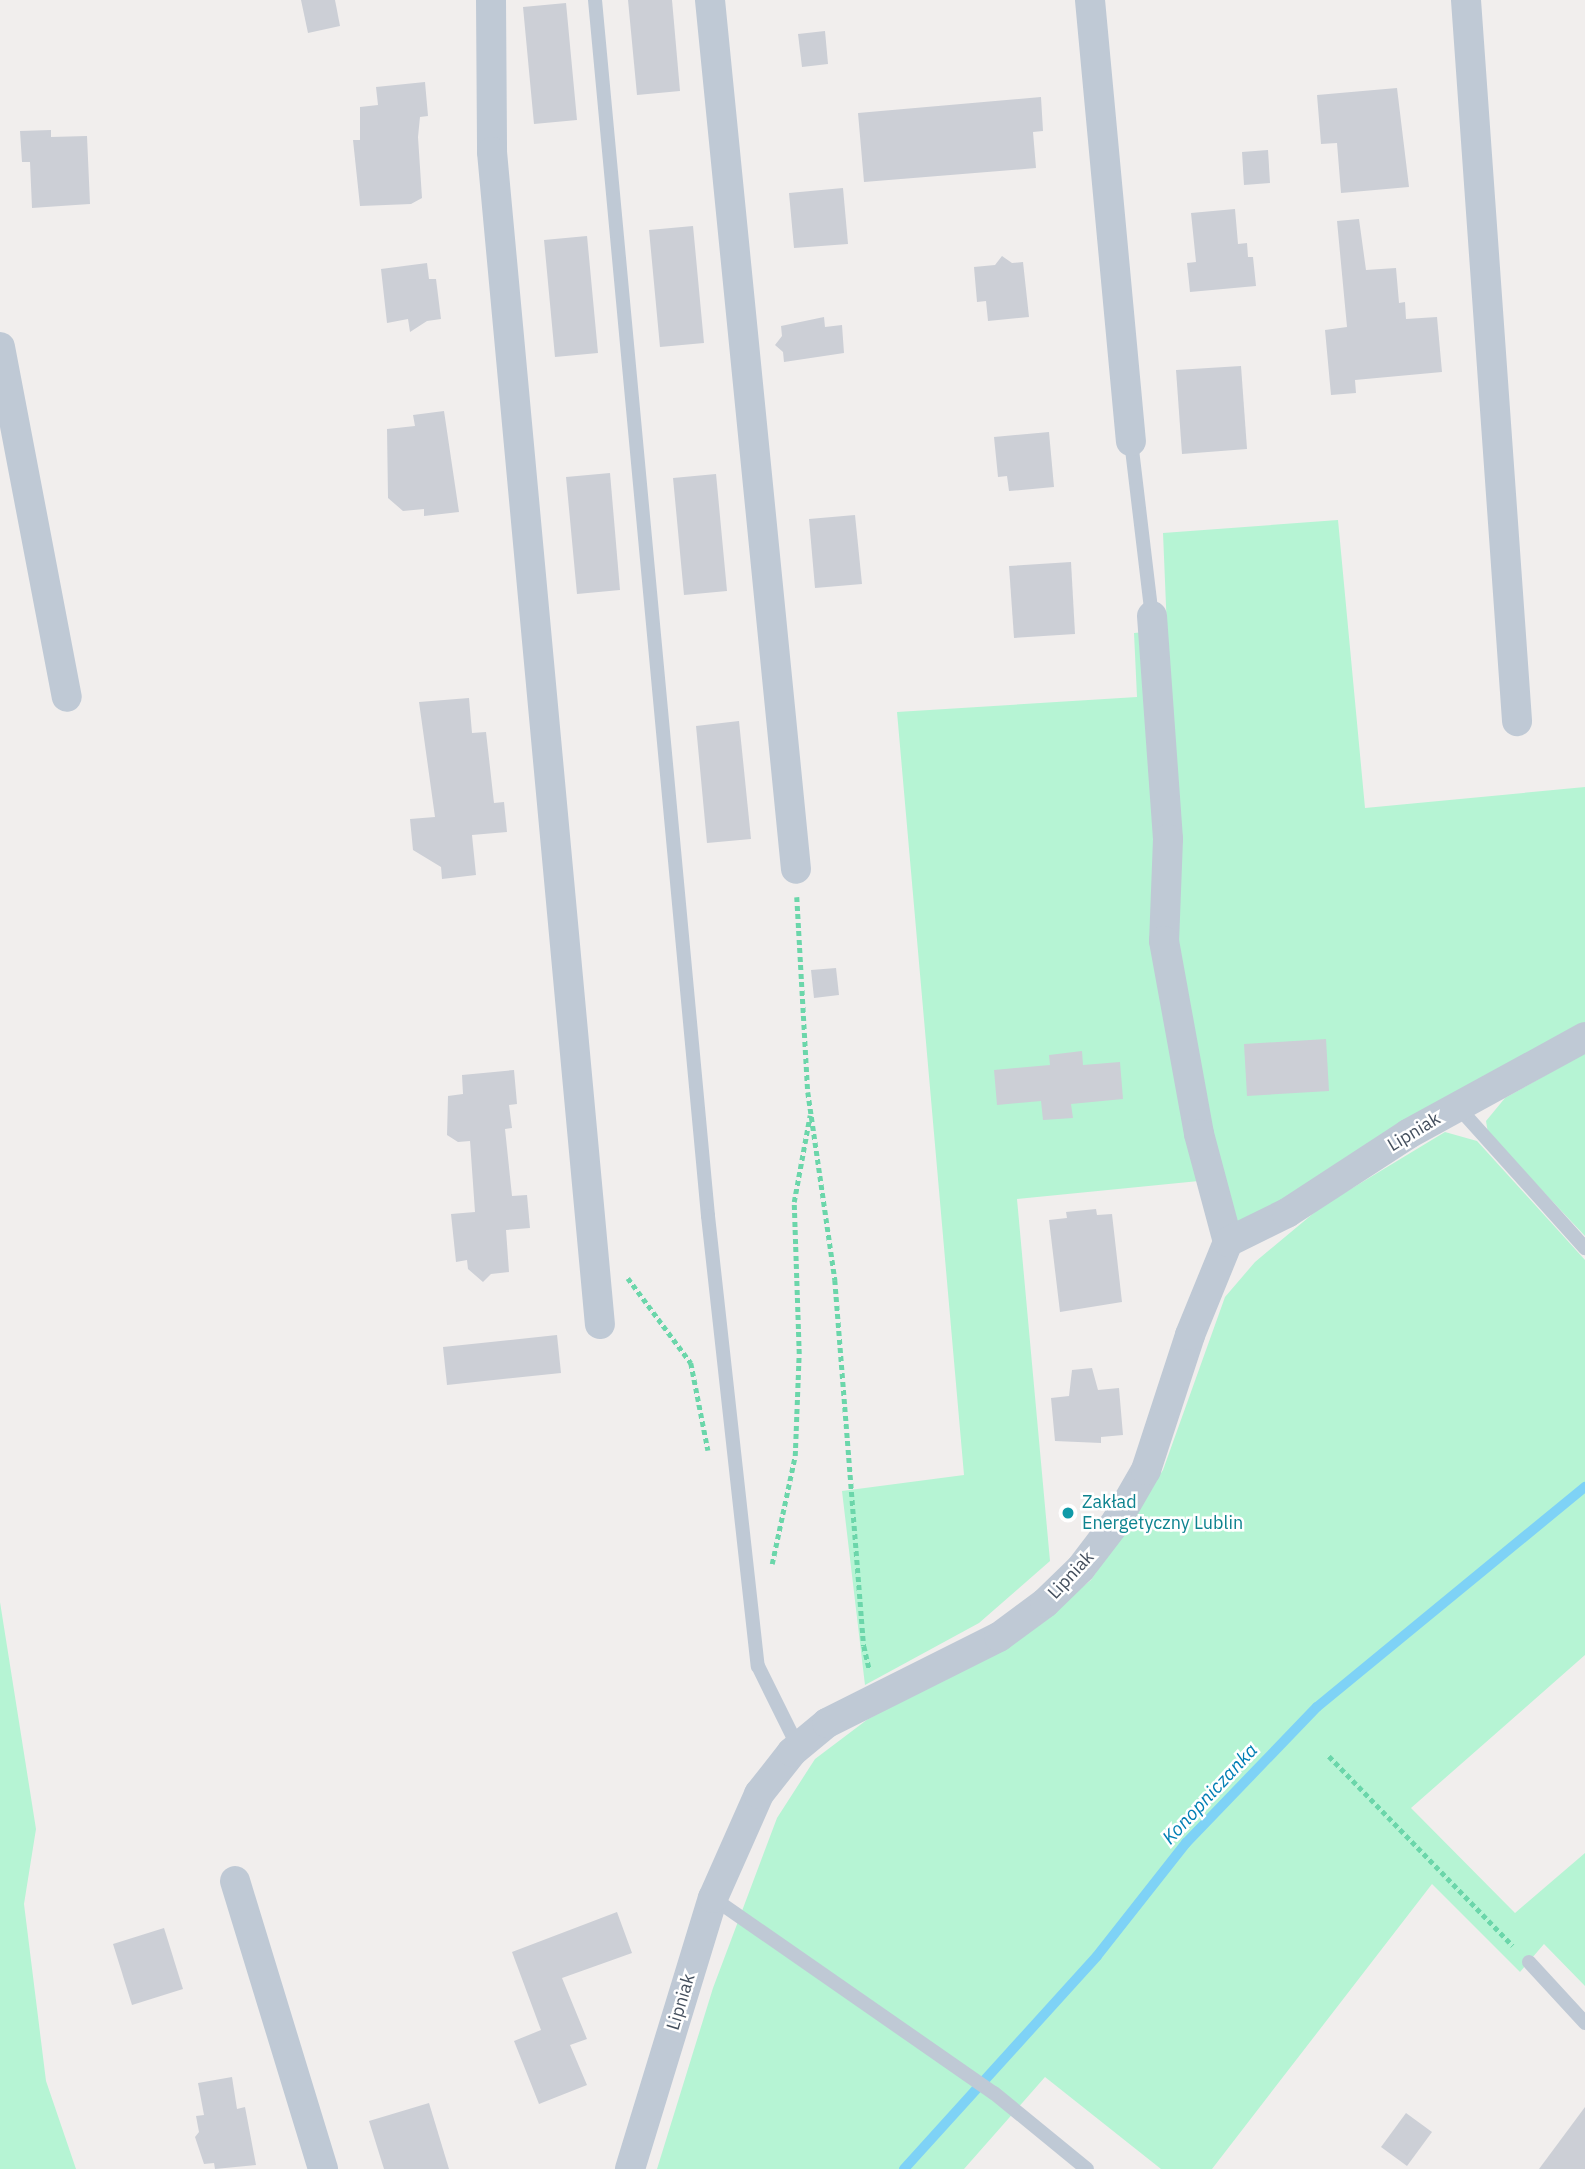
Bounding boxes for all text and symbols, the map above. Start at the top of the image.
street label: Lipniak [1384,1108,1444,1156]
place label: Zakład Energetyczny Lublin [1082,1492,1243,1534]
marker: Zakład Energetyczny Lublin [1060,1505,1076,1521]
street label: Lipniak [1043,1547,1099,1603]
water label: Konopniczanka [1158,1739,1262,1849]
street label: Lipniak [662,1971,700,2033]

